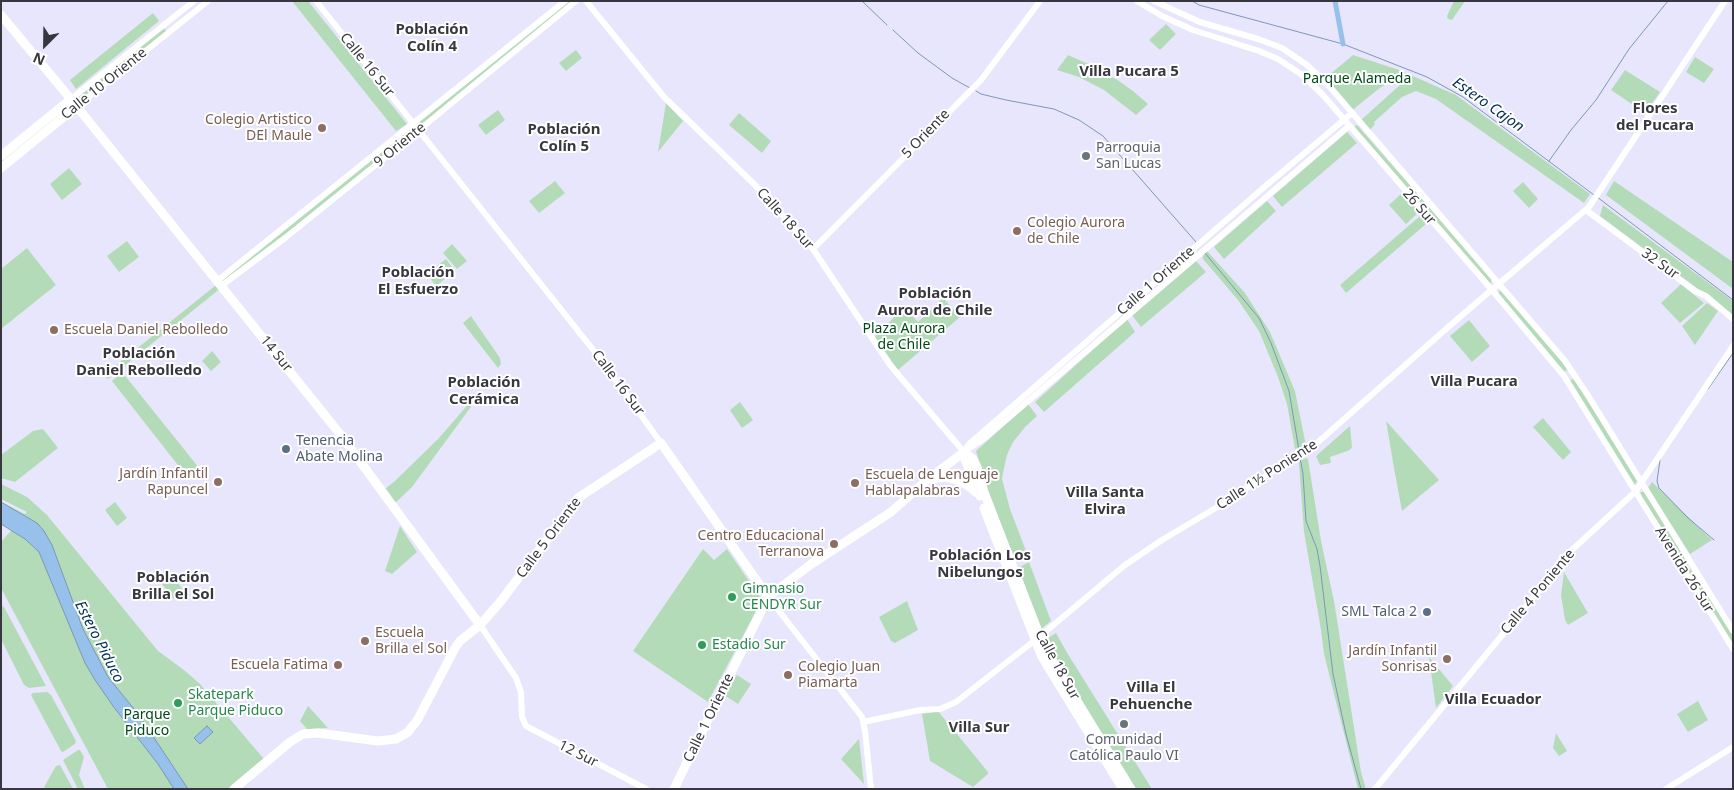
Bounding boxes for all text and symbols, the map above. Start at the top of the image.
north arrow [20,20,70,70]
district label: Población Colín 4 [396,21,468,56]
street label: Calle 16 Sur [336,30,398,100]
street label: Calle 10 Oriente [58,44,150,124]
text: N [30,48,48,70]
district label: Villa Pucara 5 [1079,63,1179,81]
park label: Parque Alameda [1303,71,1411,87]
water label: Estero Cajon [1449,74,1527,136]
district label: Flores del Pucara [1616,100,1694,135]
street label: 5 Oriente [899,106,953,162]
place label: Colegio Artistico DEl Maule [205,112,312,144]
street label: 9 Oriente [371,119,429,171]
district label: Población Colín 5 [528,121,600,156]
marker: Colegio Artistico DEl Maule [316,122,328,134]
place label: Parroquia San Lucas [1096,140,1161,172]
marker: Parroquia San Lucas [1080,150,1092,162]
street label: Calle 18 Sur [753,185,817,253]
street label: 26 Sur [1399,186,1439,228]
place label: Colegio Aurora de Chile [1027,215,1125,248]
marker: Colegio Aurora de Chile [1011,225,1023,237]
street label: Calle 1 Oriente [1114,243,1198,319]
street label: 32 Sur [1638,245,1682,283]
district label: Población El Esfuerzo [378,264,458,299]
district label: Población Aurora de Chile [878,285,992,320]
park label: Plaza Aurora de Chile [863,321,945,354]
place label: Escuela Daniel Rebolledo [64,322,228,338]
marker: Escuela Daniel Rebolledo [48,324,60,336]
street label: 14 Sur [256,332,296,376]
district label: Población Daniel Rebolledo [76,345,202,380]
street label: Calle 16 Sur [588,347,648,419]
district label: Villa Pucara [1430,373,1518,391]
district label: Población Cerámica [448,374,520,409]
place label: Tenencia Abate Molina [296,433,383,466]
street label: Calle 1½ Poniente [1214,436,1320,514]
marker: Tenencia Abate Molina [280,443,292,455]
place label: Jardín Infantil Rapuncel [119,466,208,498]
place label: Escuela de Lenguaje Hablapalabras [865,467,999,500]
marker: Jardín Infantil Rapuncel [212,476,224,488]
marker: Escuela de Lenguaje Hablapalabras [849,477,861,489]
district label: Villa Santa Elvira [1066,484,1144,519]
street label: Calle 5 Oriente [513,494,585,582]
street label: Avenida 26 Sur [1651,524,1717,616]
place label: Centro Educacional Terranova [697,528,824,560]
marker: Centro Educacional Terranova [828,538,840,550]
street label: Calle 4 Poniente [1498,546,1578,638]
district label: Población Los Nibelungos [929,547,1031,582]
district label: Población Brilla el Sol [132,569,214,604]
place label: Gimnasio CENDYR Sur [742,581,822,614]
marker: Gimnasio CENDYR Sur [726,591,738,603]
water label: Estero Piduco [71,598,127,686]
place label: SML Talca 2 [1341,604,1417,620]
marker: SML Talca 2 [1421,606,1433,618]
place label: Escuela Brilla el Sol [375,625,447,658]
street label: Calle 18 Sur [1031,627,1083,703]
marker: Escuela Brilla el Sol [359,635,371,647]
place label: Estadio Sur [712,637,786,653]
marker: Estadio Sur [696,639,708,651]
place label: Jardín Infantil Sonrisas [1348,643,1437,676]
marker: Jardín Infantil Sonrisas [1441,653,1453,665]
place label: Escuela Fatima [230,657,328,673]
marker: Escuela Fatima [332,659,344,671]
place label: Colegio Juan Piamarta [798,659,880,692]
marker: Colegio Juan Piamarta [782,669,794,681]
street label: Calle 1 Oriente [680,671,738,765]
district label: Villa El Pehuenche [1110,679,1192,714]
place label: Skatepark Parque Piduco [188,687,283,720]
district label: Villa Ecuador [1445,691,1541,709]
marker: Skatepark Parque Piduco [172,697,184,709]
park label: Parque Piduco [124,707,170,740]
marker: Comunidad Católica Paulo VI [1118,718,1130,730]
district label: Villa Sur [949,719,1009,737]
place label: Comunidad Católica Paulo VI [1069,732,1179,764]
street label: 12 Sur [556,737,600,771]

